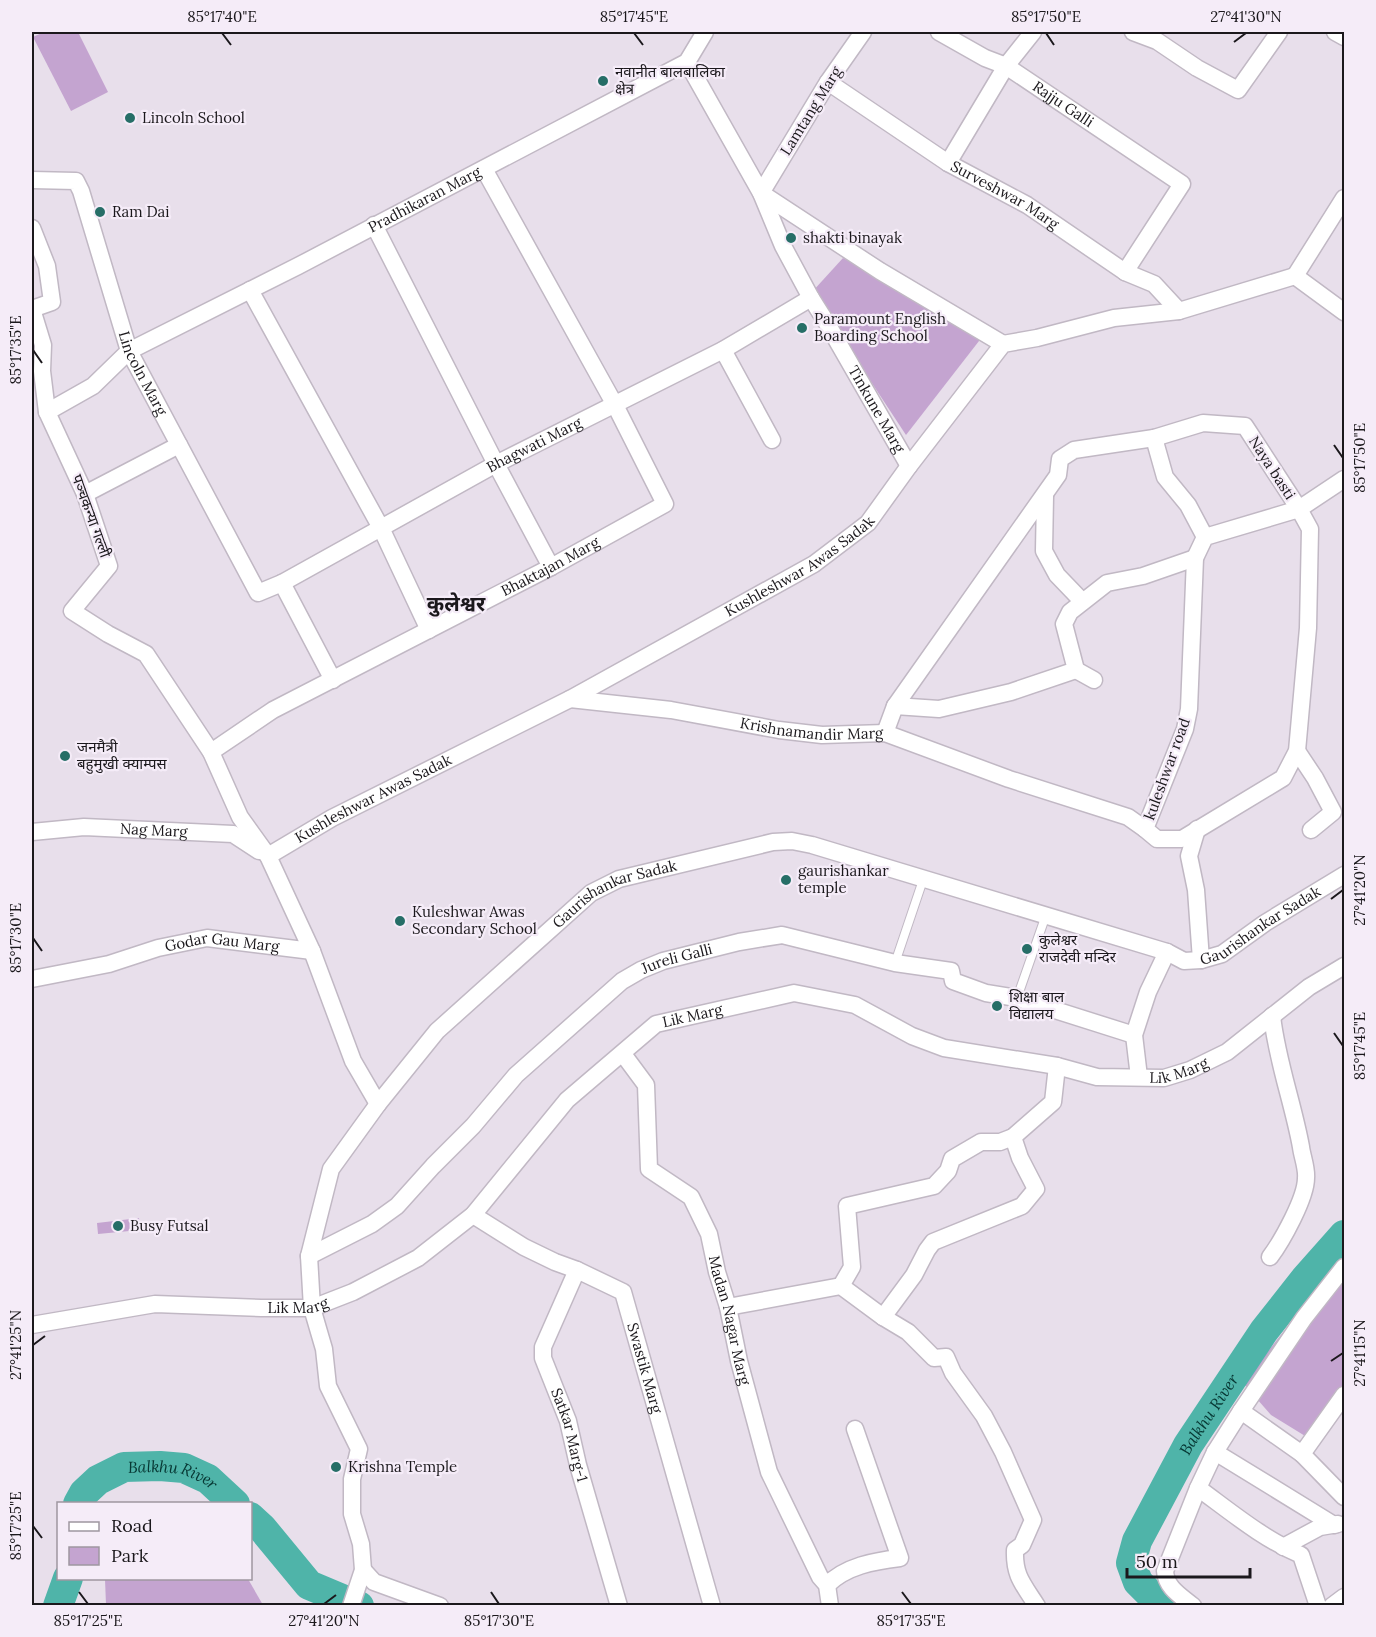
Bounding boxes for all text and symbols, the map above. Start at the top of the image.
text: 85°17'40"E [187,7,257,26]
text: 85°17'45"E [600,7,668,26]
text: 85°17'50"E [1011,7,1081,26]
text: 27°41'30"N [1210,7,1282,26]
place label: नवानीत बालबालिका क्षेत्र [615,62,726,98]
street label: Lamtang Marg [776,62,846,159]
marker: नवानीत बालबालिका क्षेत्र [596,74,610,88]
street label: Rajju Galli [1029,77,1097,131]
place label: Lincoln School [142,108,245,127]
marker: Lincoln School [123,111,137,125]
street label: Surveshwar Marg [948,156,1064,234]
street label: Pradhikaran Marg [365,162,484,237]
place label: Ram Dai [112,202,170,221]
marker: Ram Dai [93,205,107,219]
place label: shakti binayak [803,228,902,247]
marker: shakti binayak [784,231,798,245]
place label: Paramount English Boarding School [814,309,946,345]
text: 85°17'35"E [6,315,25,385]
marker: Paramount English Boarding School [795,321,809,335]
street label: Lincoln Marg [115,329,172,419]
street label: Tinkune Marg [844,362,910,457]
street label: Bhagwati Marg [483,412,585,476]
text: 85°17'50"E [1350,423,1369,493]
street label: Naya basti [1245,432,1300,503]
street label: पञ्चकन्या गल्ली [68,472,116,561]
street label: Kushleshwar Awas Sadak [721,512,879,620]
street label: Bhaktajan Marg [498,532,603,600]
district label: कुलेश्वर [427,590,486,617]
street label: Krishnamandir Marg [739,713,884,744]
street label: kuleshwar road [1139,715,1194,822]
place label: जनमैत्री बहुमुखी क्याम्पस [77,737,168,774]
marker: जनमैत्री बहुमुखी क्याम्पस [58,749,72,763]
street label: Kushleshwar Awas Sadak [291,750,455,847]
street label: Nag Marg [119,819,189,841]
text: 27°41'20"N [1350,854,1369,926]
street label: Gaurishankar Sadak [548,855,679,932]
place label: gaurishankar temple [798,861,889,897]
marker: gaurishankar temple [779,873,793,887]
street label: Gaurishankar Sadak [1198,881,1324,969]
place label: Kuleshwar Awas Secondary School [412,902,537,938]
text: 85°17'30"E [6,903,25,973]
marker: Kuleshwar Awas Secondary School [393,914,407,928]
street label: Godar Gau Marg [163,928,281,956]
place label: कुलेश्वर राजदेवी मन्दिर [1039,930,1117,966]
street label: Jureli Galli [638,939,714,978]
marker: कुलेश्वर राजदेवी मन्दिर [1020,942,1034,956]
place label: शिक्षा बाल विद्यालय [1009,987,1065,1023]
street label: Lik Marg [660,999,725,1031]
marker: शिक्षा बाल विद्यालय [990,999,1004,1013]
text: 85°17'45"E [1350,1012,1369,1080]
street label: Lik Marg [1149,1052,1212,1087]
place label: Busy Futsal [130,1216,209,1235]
marker: Busy Futsal [111,1219,125,1233]
street label: Madan Nagar Marg [705,1254,755,1388]
street label: Lik Marg [268,1292,332,1317]
text: 27°41'25"N [6,1310,25,1380]
text: 27°41'15"N [1350,1319,1369,1387]
street label: Swastik Marg [623,1320,667,1416]
water label: Balkhu River [1175,1369,1243,1458]
street label: Satkar Marg-1 [547,1385,592,1484]
water label: Balkhu River [128,1456,223,1494]
place label: Krishna Temple [348,1457,457,1476]
marker: Krishna Temple [329,1460,343,1474]
text: 85°17'25"E [6,1492,25,1560]
legend [57,1502,252,1580]
text: Road [111,1514,153,1537]
scale bar [1127,1541,1250,1579]
text: Park [111,1544,149,1567]
text: 50 m [1136,1550,1178,1573]
text: 85°17'25"E [54,1611,122,1630]
text: 27°41'20"N [288,1611,360,1630]
text: 85°17'30"E [464,1611,534,1630]
text: 85°17'35"E [876,1611,946,1630]

